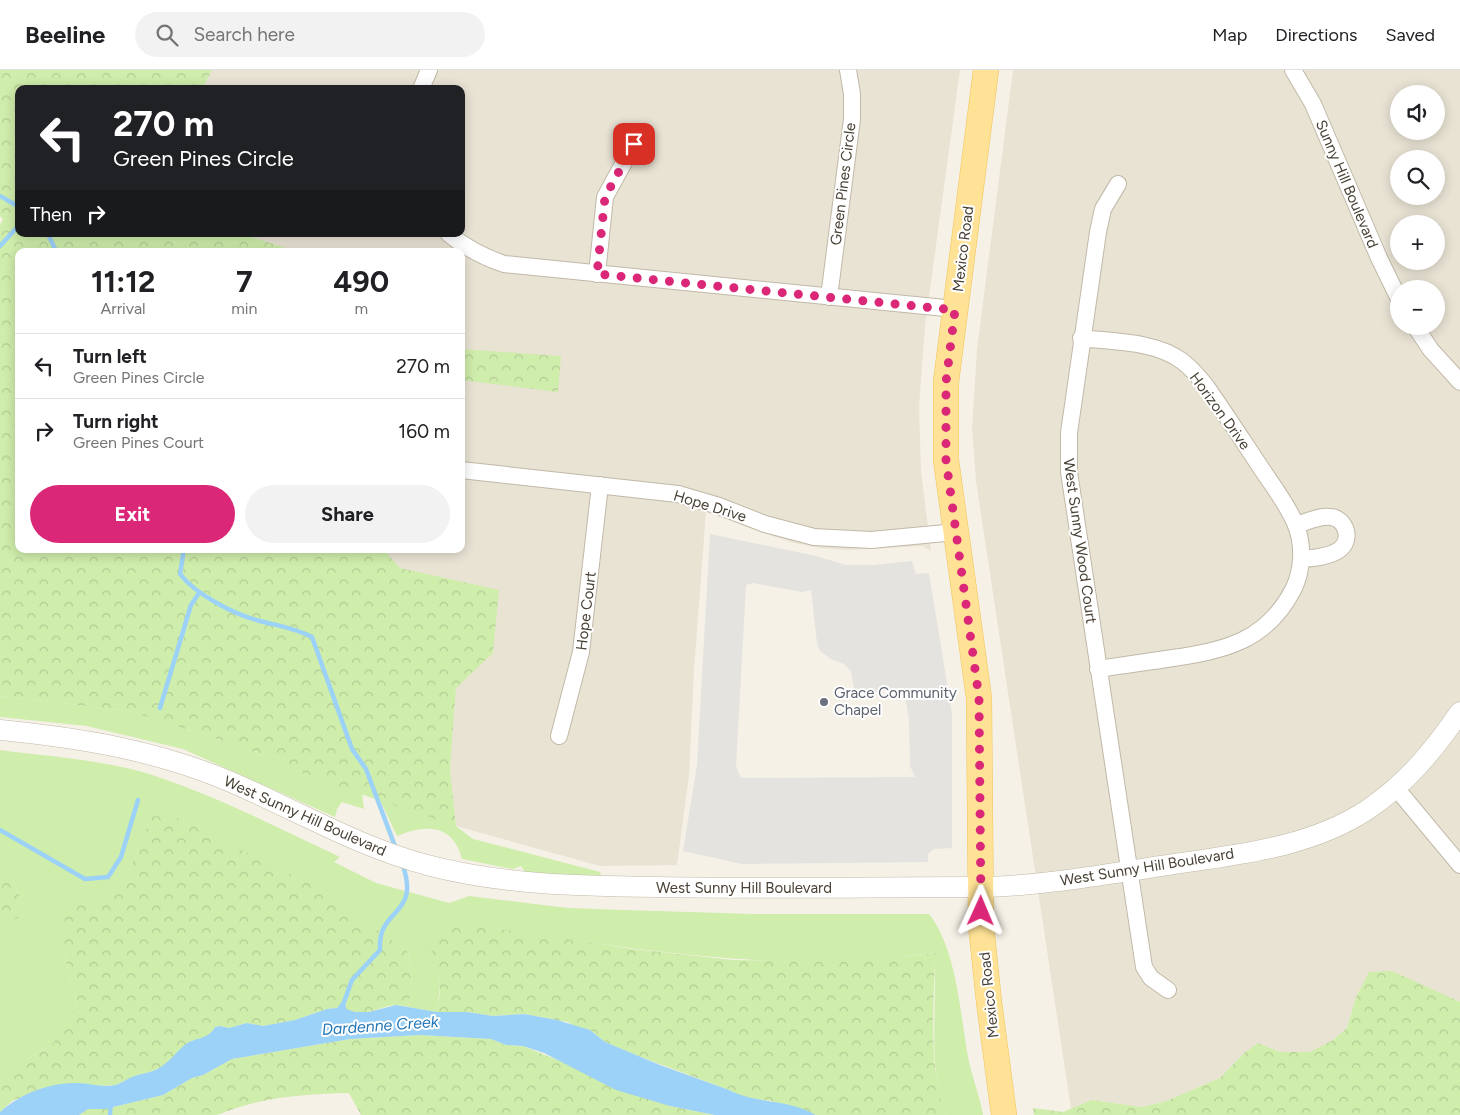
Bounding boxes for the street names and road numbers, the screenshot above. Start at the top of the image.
street label: Sunny Hill Boulevard [1312,117,1382,251]
street label: Green Pines Circle [827,122,859,246]
street label: Mexico Road [949,205,977,293]
street label: Horizon Drive [1186,369,1254,453]
street label: West Sunny Wood Court [1060,457,1101,625]
street label: Hope Drive [671,486,749,526]
street label: Hope Court [572,570,600,651]
street label: West Sunny Hill Boulevard [221,772,389,860]
street label: West Sunny Hill Boulevard [1059,844,1235,890]
street label: West Sunny Hill Boulevard [656,879,832,897]
street label: Mexico Road [976,951,1002,1039]

